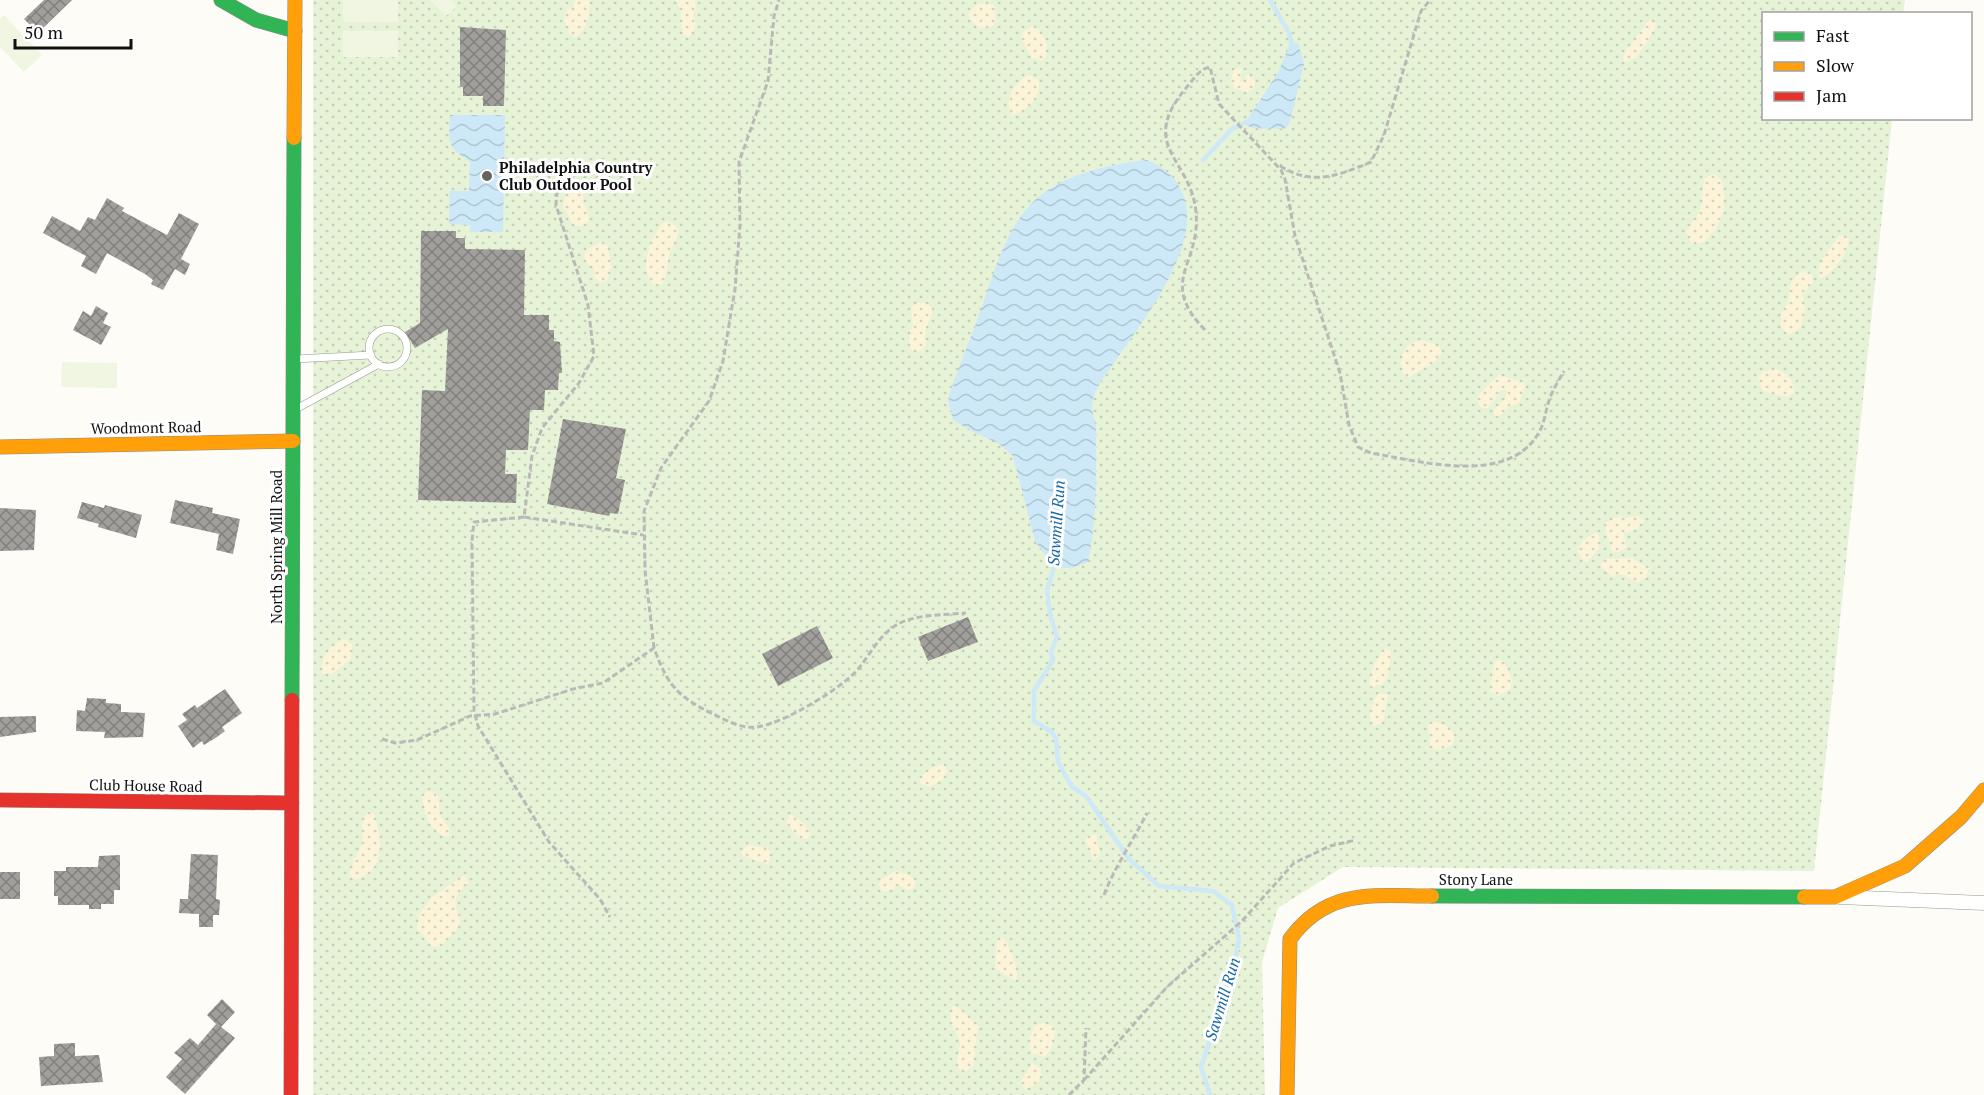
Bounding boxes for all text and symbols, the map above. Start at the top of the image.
scale bar [15,12,130,50]
legend [1762,12,1972,120]
text: 50 m [24,20,64,44]
text: Fast [1816,23,1850,47]
text: Slow [1816,53,1855,77]
text: Jam [1816,83,1847,107]
place label: Philadelphia Country Club Outdoor Pool [499,157,654,194]
marker: Philadelphia Country Club Outdoor Pool [480,169,494,183]
street label: Woodmont Road [90,416,202,438]
street label: North Spring Mill Road [266,470,286,624]
water label: Sawmill Run [1042,480,1070,566]
street label: Club House Road [89,774,203,796]
street label: Stony Lane [1439,869,1513,889]
water label: Sawmill Run [1199,955,1245,1043]

